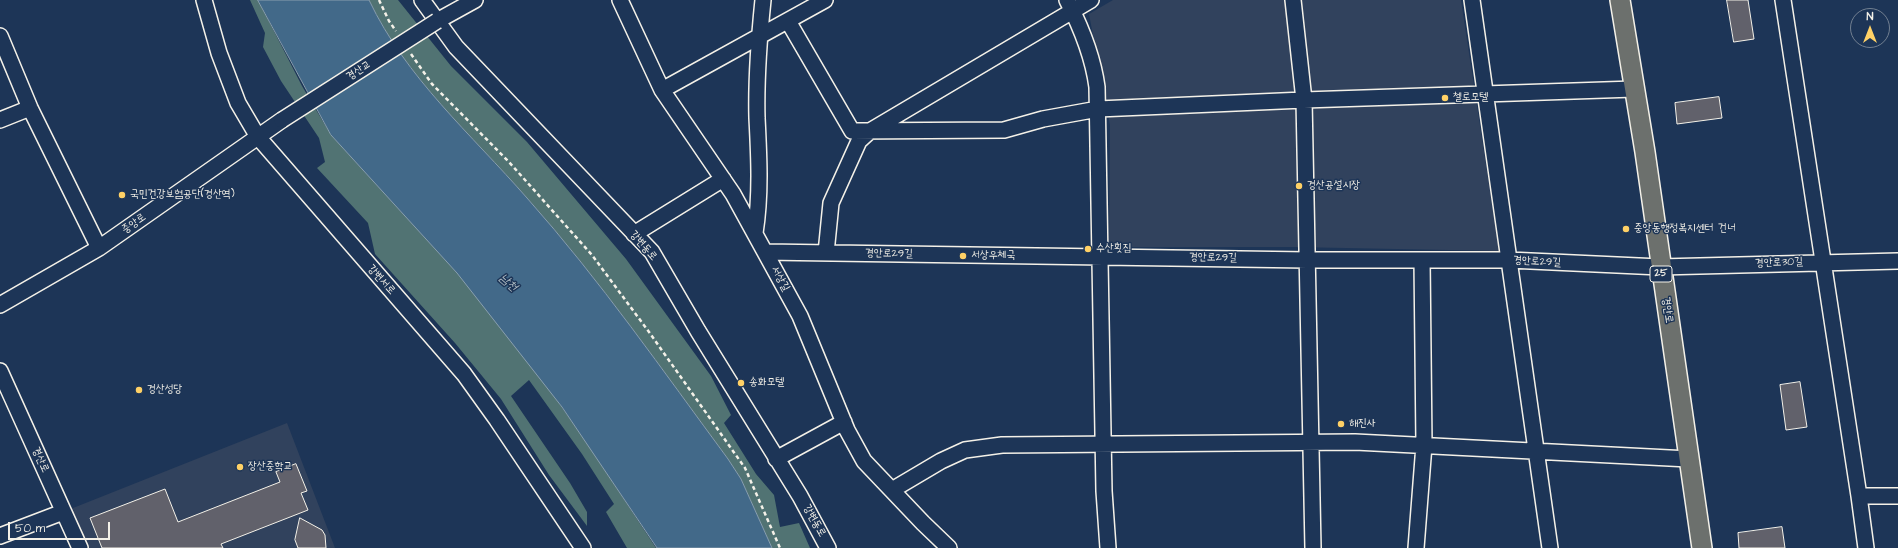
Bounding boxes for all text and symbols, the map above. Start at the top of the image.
north arrow [1850,8,1890,48]
text: N [1867,9,1873,24]
street label: 경산교 [344,58,374,84]
place label: 첼로모텔 [1453,91,1488,105]
marker: 첼로모텔 [1440,93,1450,103]
place label: 경산공설시장 [1307,179,1360,193]
marker: 경산공설시장 [1294,181,1304,191]
place label: 국민건강보험공단(경산역) [130,188,235,202]
marker: 국민건강보험공단(경산역) [117,190,127,200]
street label: 중앙로 [119,211,149,237]
place label: 중앙동행정복지센터 건너 [1634,222,1736,236]
marker: 중앙동행정복지센터 건너 [1621,224,1631,234]
street label: 강변동로 [626,228,660,264]
place label: 수산횟집 [1096,242,1131,256]
marker: 수산횟집 [1083,244,1093,254]
street label: 경안로29길 [865,247,913,261]
place label: 서상우체국 [971,249,1015,263]
marker: 서상우체국 [958,251,968,261]
street label: 경안로29길 [1189,251,1237,265]
street label: 경안로29길 [1513,254,1561,270]
street label: 경안로30길 [1755,256,1803,270]
street label: 강변서로 [364,262,398,298]
street label: 서상길 [768,264,792,294]
road number: 25 [1650,266,1672,282]
water label: 남천 [496,271,520,295]
street label: 경안로 [1659,296,1675,324]
place label: 송화모텔 [749,376,784,390]
marker: 송화모텔 [736,378,746,388]
place label: 경산성당 [147,383,182,397]
marker: 경산성당 [134,385,144,395]
place label: 해진사 [1349,417,1376,431]
marker: 해진사 [1336,419,1346,429]
street label: 경산로 [29,445,51,475]
place label: 장산중학교 [248,460,292,474]
marker: 장산중학교 [235,462,245,472]
street label: 강변동로 [800,502,828,540]
scale bar [10,514,112,540]
text: 50 m [15,520,45,537]

